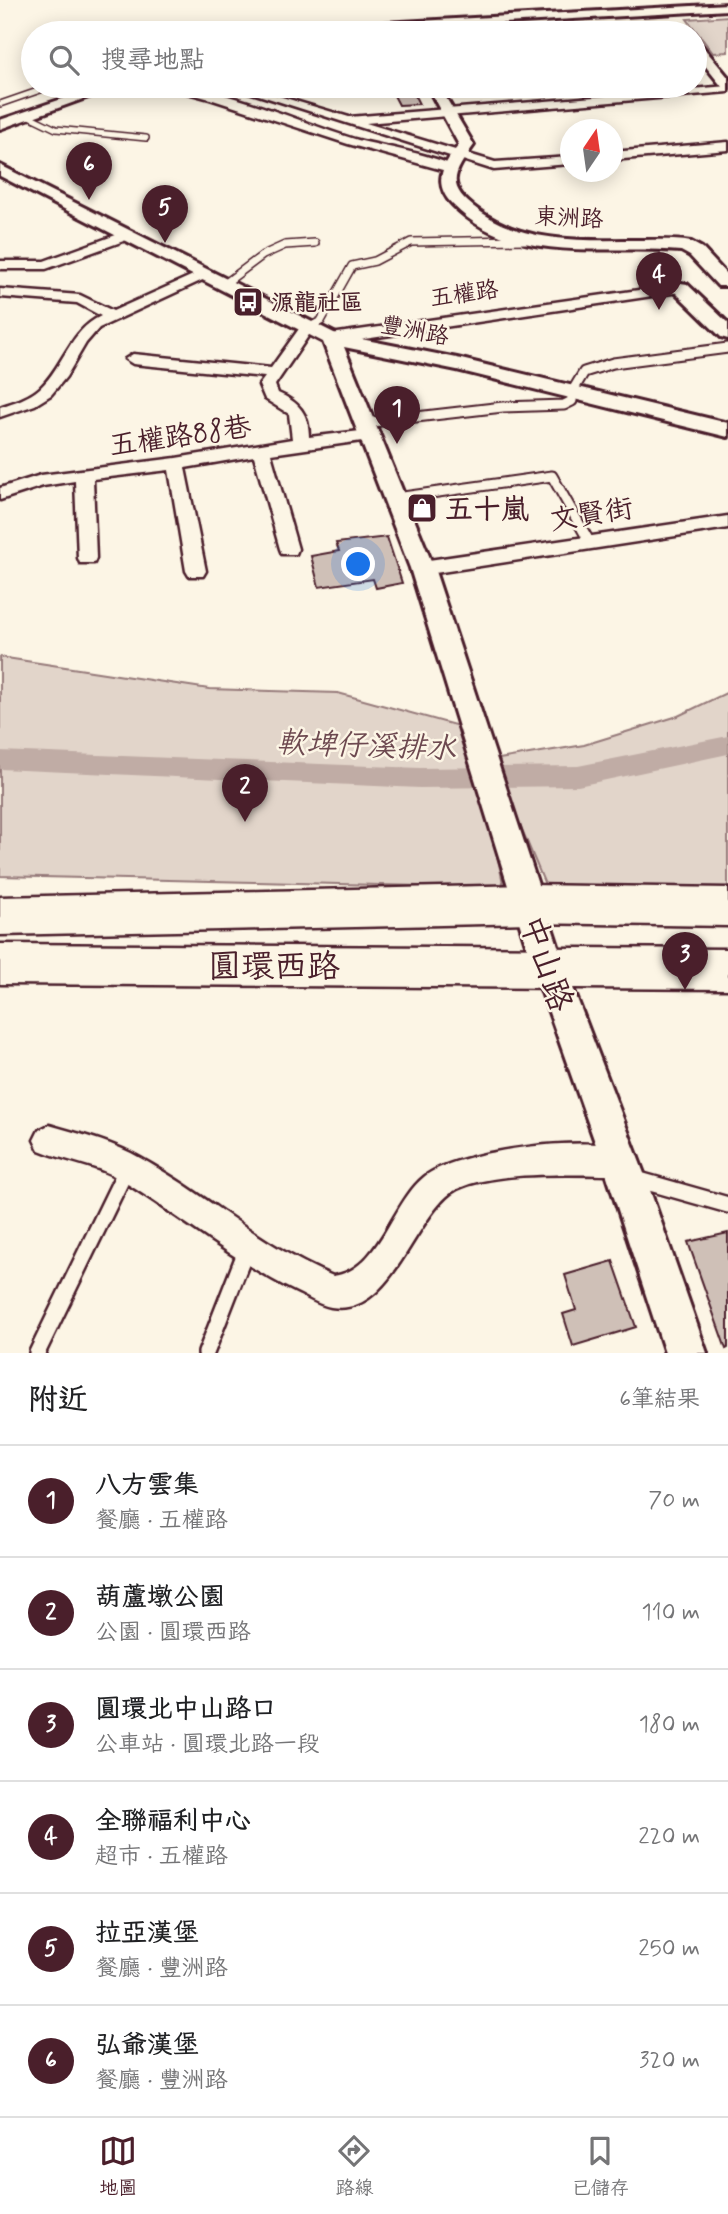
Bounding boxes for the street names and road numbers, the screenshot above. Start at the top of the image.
street label: 東洲路 [534,202,604,236]
street label: 五權路 [428,275,501,315]
street label: 豐洲路 [378,311,451,353]
street label: 五權路88巷 [107,409,255,466]
street label: 文賢街 [547,491,636,540]
street label: 中山路 [508,910,582,1018]
street label: 圓環西路 [208,946,340,990]

